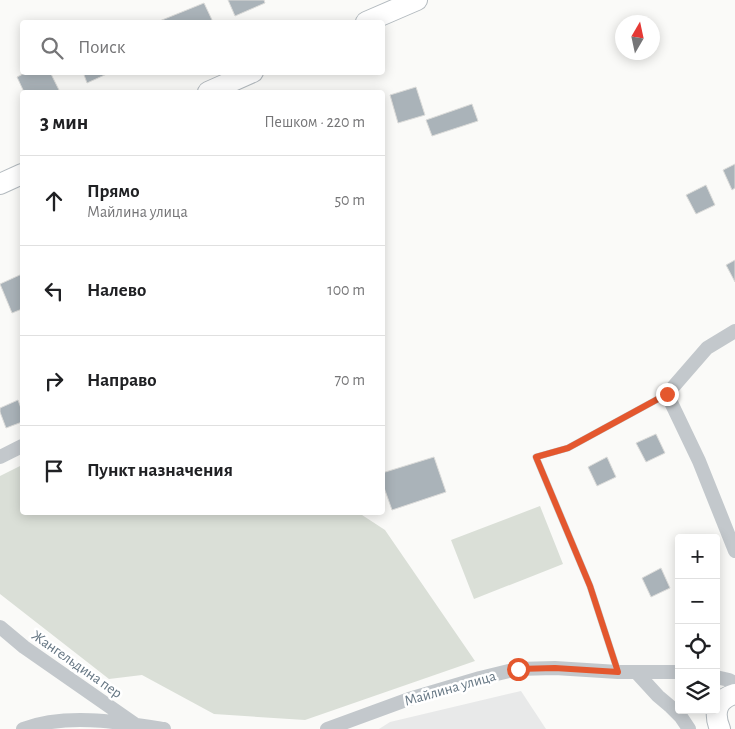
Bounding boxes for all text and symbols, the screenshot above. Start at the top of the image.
north arrow [615,15,660,60]
search box [20,20,385,75]
icon: search [38,34,66,62]
text: Поиск [78,38,125,57]
text: 3 мин [40,112,88,133]
text: Пешком · 220 m [264,114,365,130]
text: Прямо [87,182,140,201]
icon: ahead [40,187,68,215]
text: 50 m [334,192,365,208]
text: Майлина улица [87,204,188,220]
icon: left [40,277,68,305]
text: Налево [87,281,146,300]
text: 100 m [327,282,365,298]
icon: right [40,367,68,395]
text: Направо [87,371,157,390]
text: 70 m [334,372,365,388]
route end [656,383,679,406]
icon: arrive [40,457,68,485]
text: Пункт назначения [87,461,233,480]
map controls [675,534,720,714]
button: + [675,534,720,579]
button: − [675,579,720,624]
button: locate [675,624,720,669]
street label: Жангельдина пер [29,628,125,701]
route start [507,658,530,681]
street label: Майлина улица [403,668,498,709]
button: layers [675,669,720,714]

